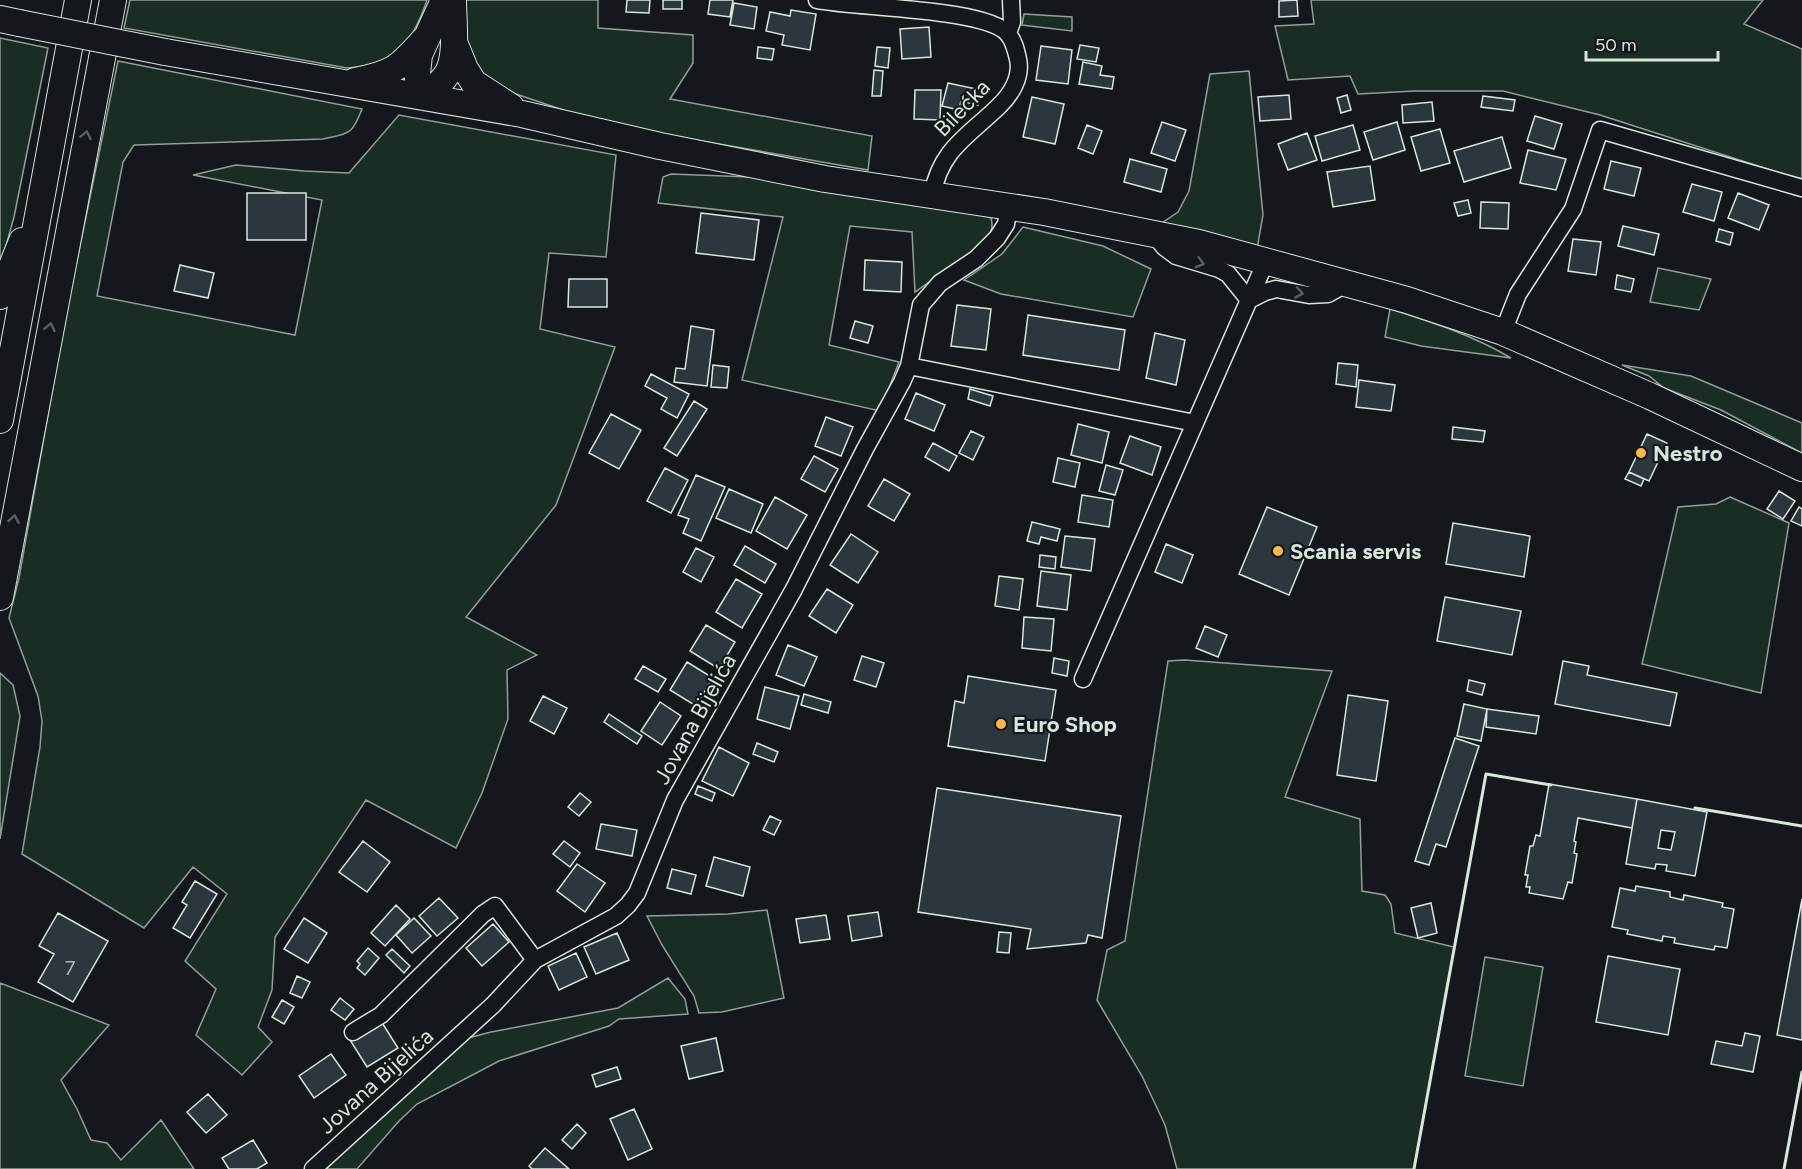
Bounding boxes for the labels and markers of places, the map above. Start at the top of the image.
place label: Nestro [1653,440,1723,467]
marker: Nestro [1634,446,1648,460]
place label: Scania servis [1290,538,1421,565]
marker: Scania servis [1271,544,1285,558]
place label: Euro Shop [1013,711,1117,738]
marker: Euro Shop [994,717,1008,731]

